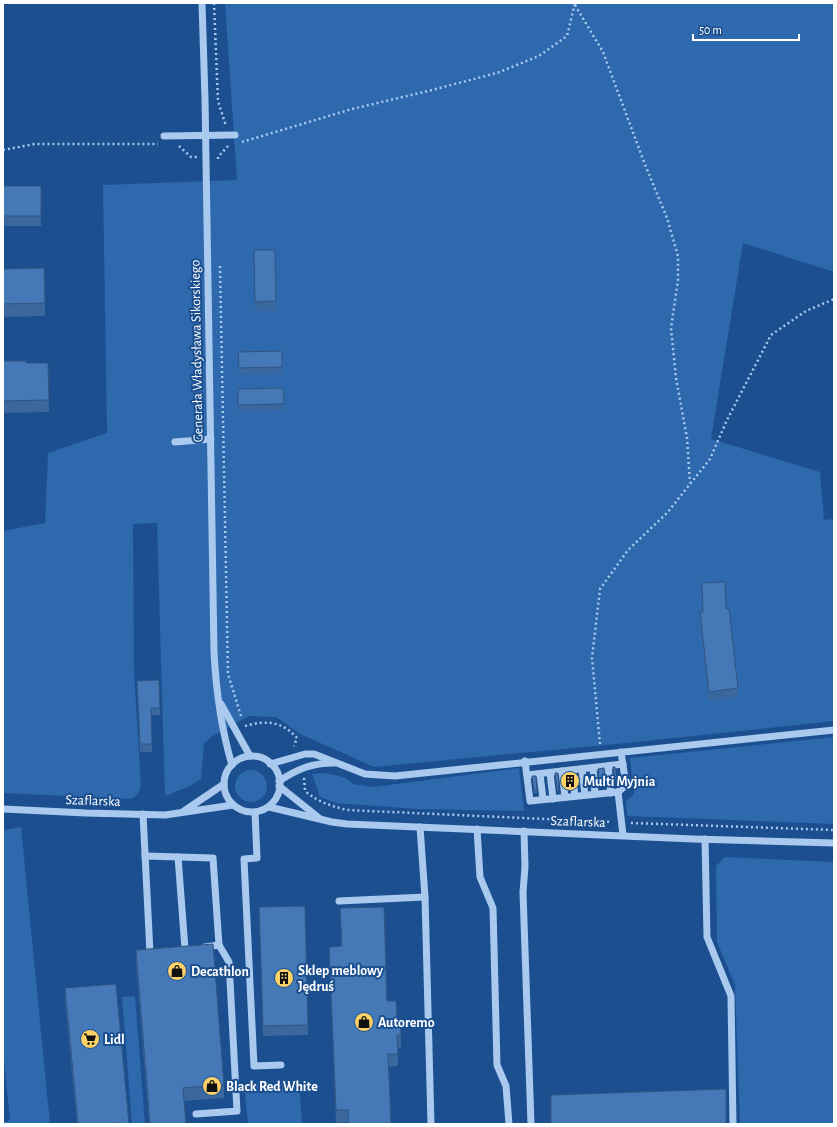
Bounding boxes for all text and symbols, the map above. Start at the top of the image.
scale bar [693,16,799,42]
text: 50 m [699,24,722,36]
street label: Generała Władysława Sikorskiego [188,259,206,442]
building icon: Multi Myjnia [559,770,581,792]
place label: Multi Myjnia [584,775,656,789]
street label: Szaflarska [65,793,121,809]
street label: Szaflarska [550,814,606,830]
shop icon: Decathlon [166,960,188,982]
place label: Sklep meblowy Jędruś [298,964,384,994]
place label: Decathlon [191,965,249,979]
building icon: Sklep meblowy Jędruś [273,967,295,989]
shop icon: Autoremo [353,1011,375,1033]
place label: Autoremo [378,1016,435,1030]
supermarket icon: Lidl [79,1028,101,1050]
place label: Lidl [104,1033,125,1047]
shop icon: Black Red White [201,1075,223,1097]
place label: Black Red White [226,1080,318,1094]

